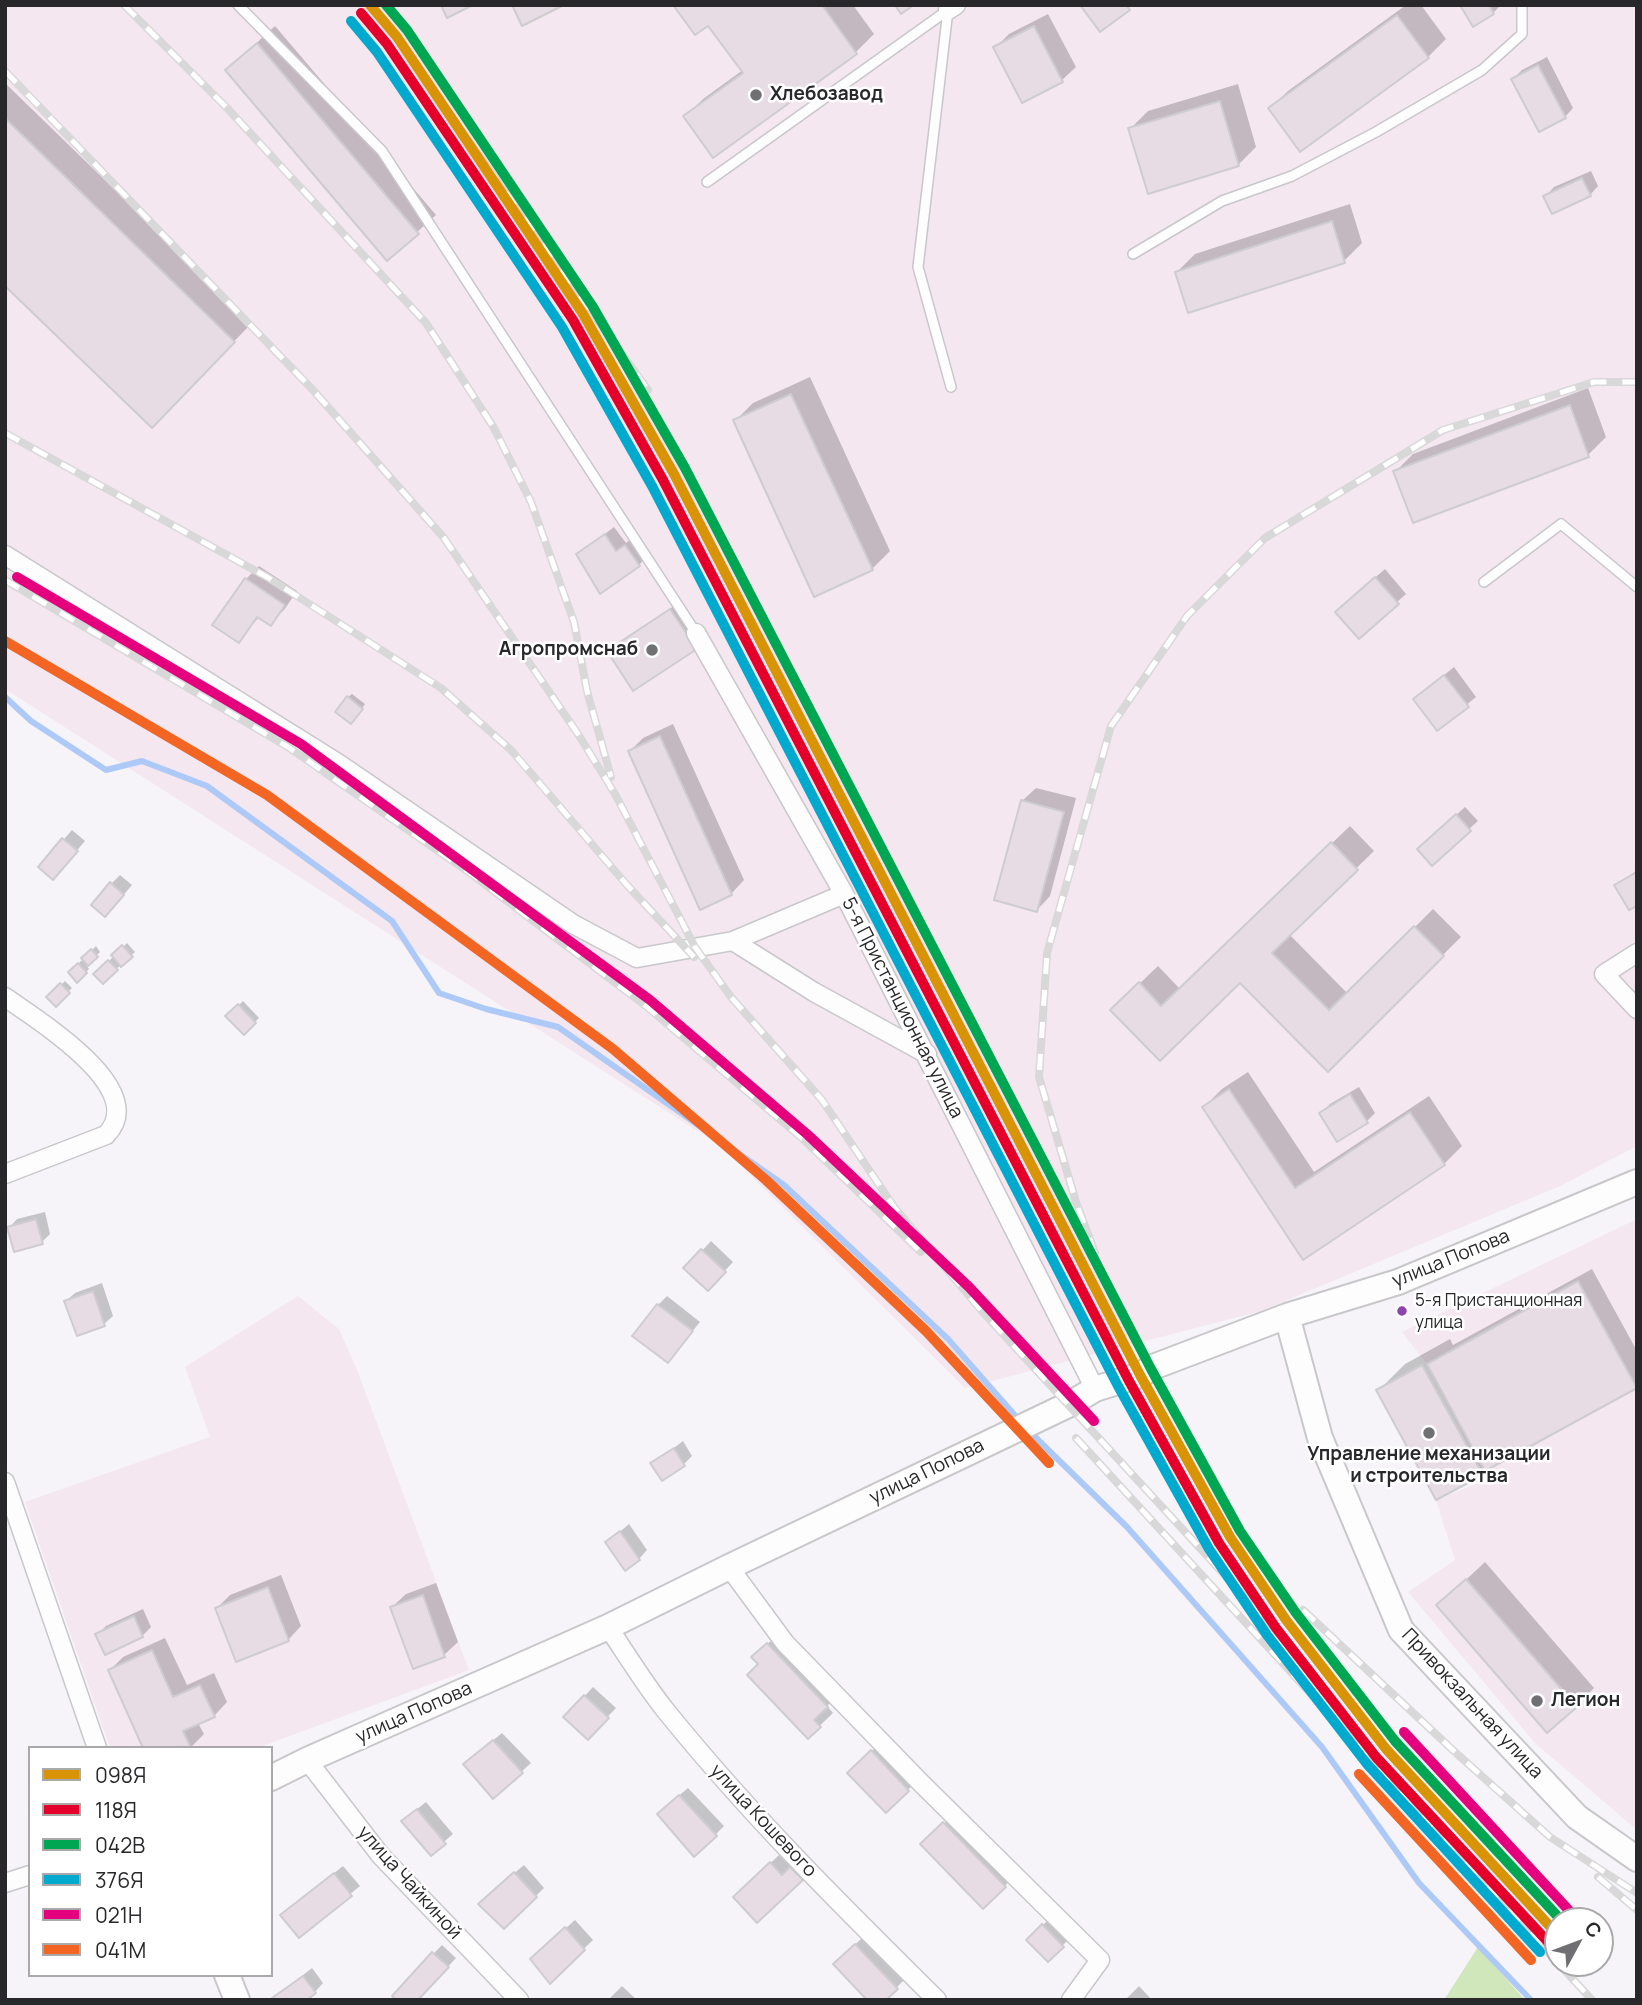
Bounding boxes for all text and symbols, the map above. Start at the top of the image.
place label: Хлебозавод [770,84,883,106]
marker: Хлебозавод [748,87,764,103]
place label: Агропромснаб [499,639,638,661]
marker: Агропромснаб [644,642,660,658]
street label: 5-я Пристанционная улица [836,894,968,1122]
street label: улица Попова [1389,1225,1513,1293]
place label: 5-я Пристанционная улица [1415,1291,1582,1331]
marker: 5-я Пристанционная улица [1395,1304,1409,1318]
marker: Управление механизации и строительства [1421,1425,1437,1441]
street label: улица Попова [866,1434,988,1510]
place label: Управление механизации и строительства [1307,1444,1551,1488]
street label: Привокзальная улица [1397,1624,1547,1784]
street label: улица Попова [352,1677,476,1749]
place label: Легион [1551,1690,1620,1712]
marker: Легион [1529,1693,1545,1709]
legend [28,1746,273,1977]
street label: улица Кошевого [705,1760,821,1882]
text: 098Я [95,1761,146,1789]
text: 118Я [95,1796,137,1824]
street label: улица Чайкиной [352,1822,466,1944]
text: 042В [95,1831,145,1859]
text: 376Я [95,1866,143,1894]
text: 021Н [95,1901,142,1929]
north arrow [1544,1907,1614,1977]
text: С [1579,1916,1608,1943]
text: 041М [95,1936,146,1964]

